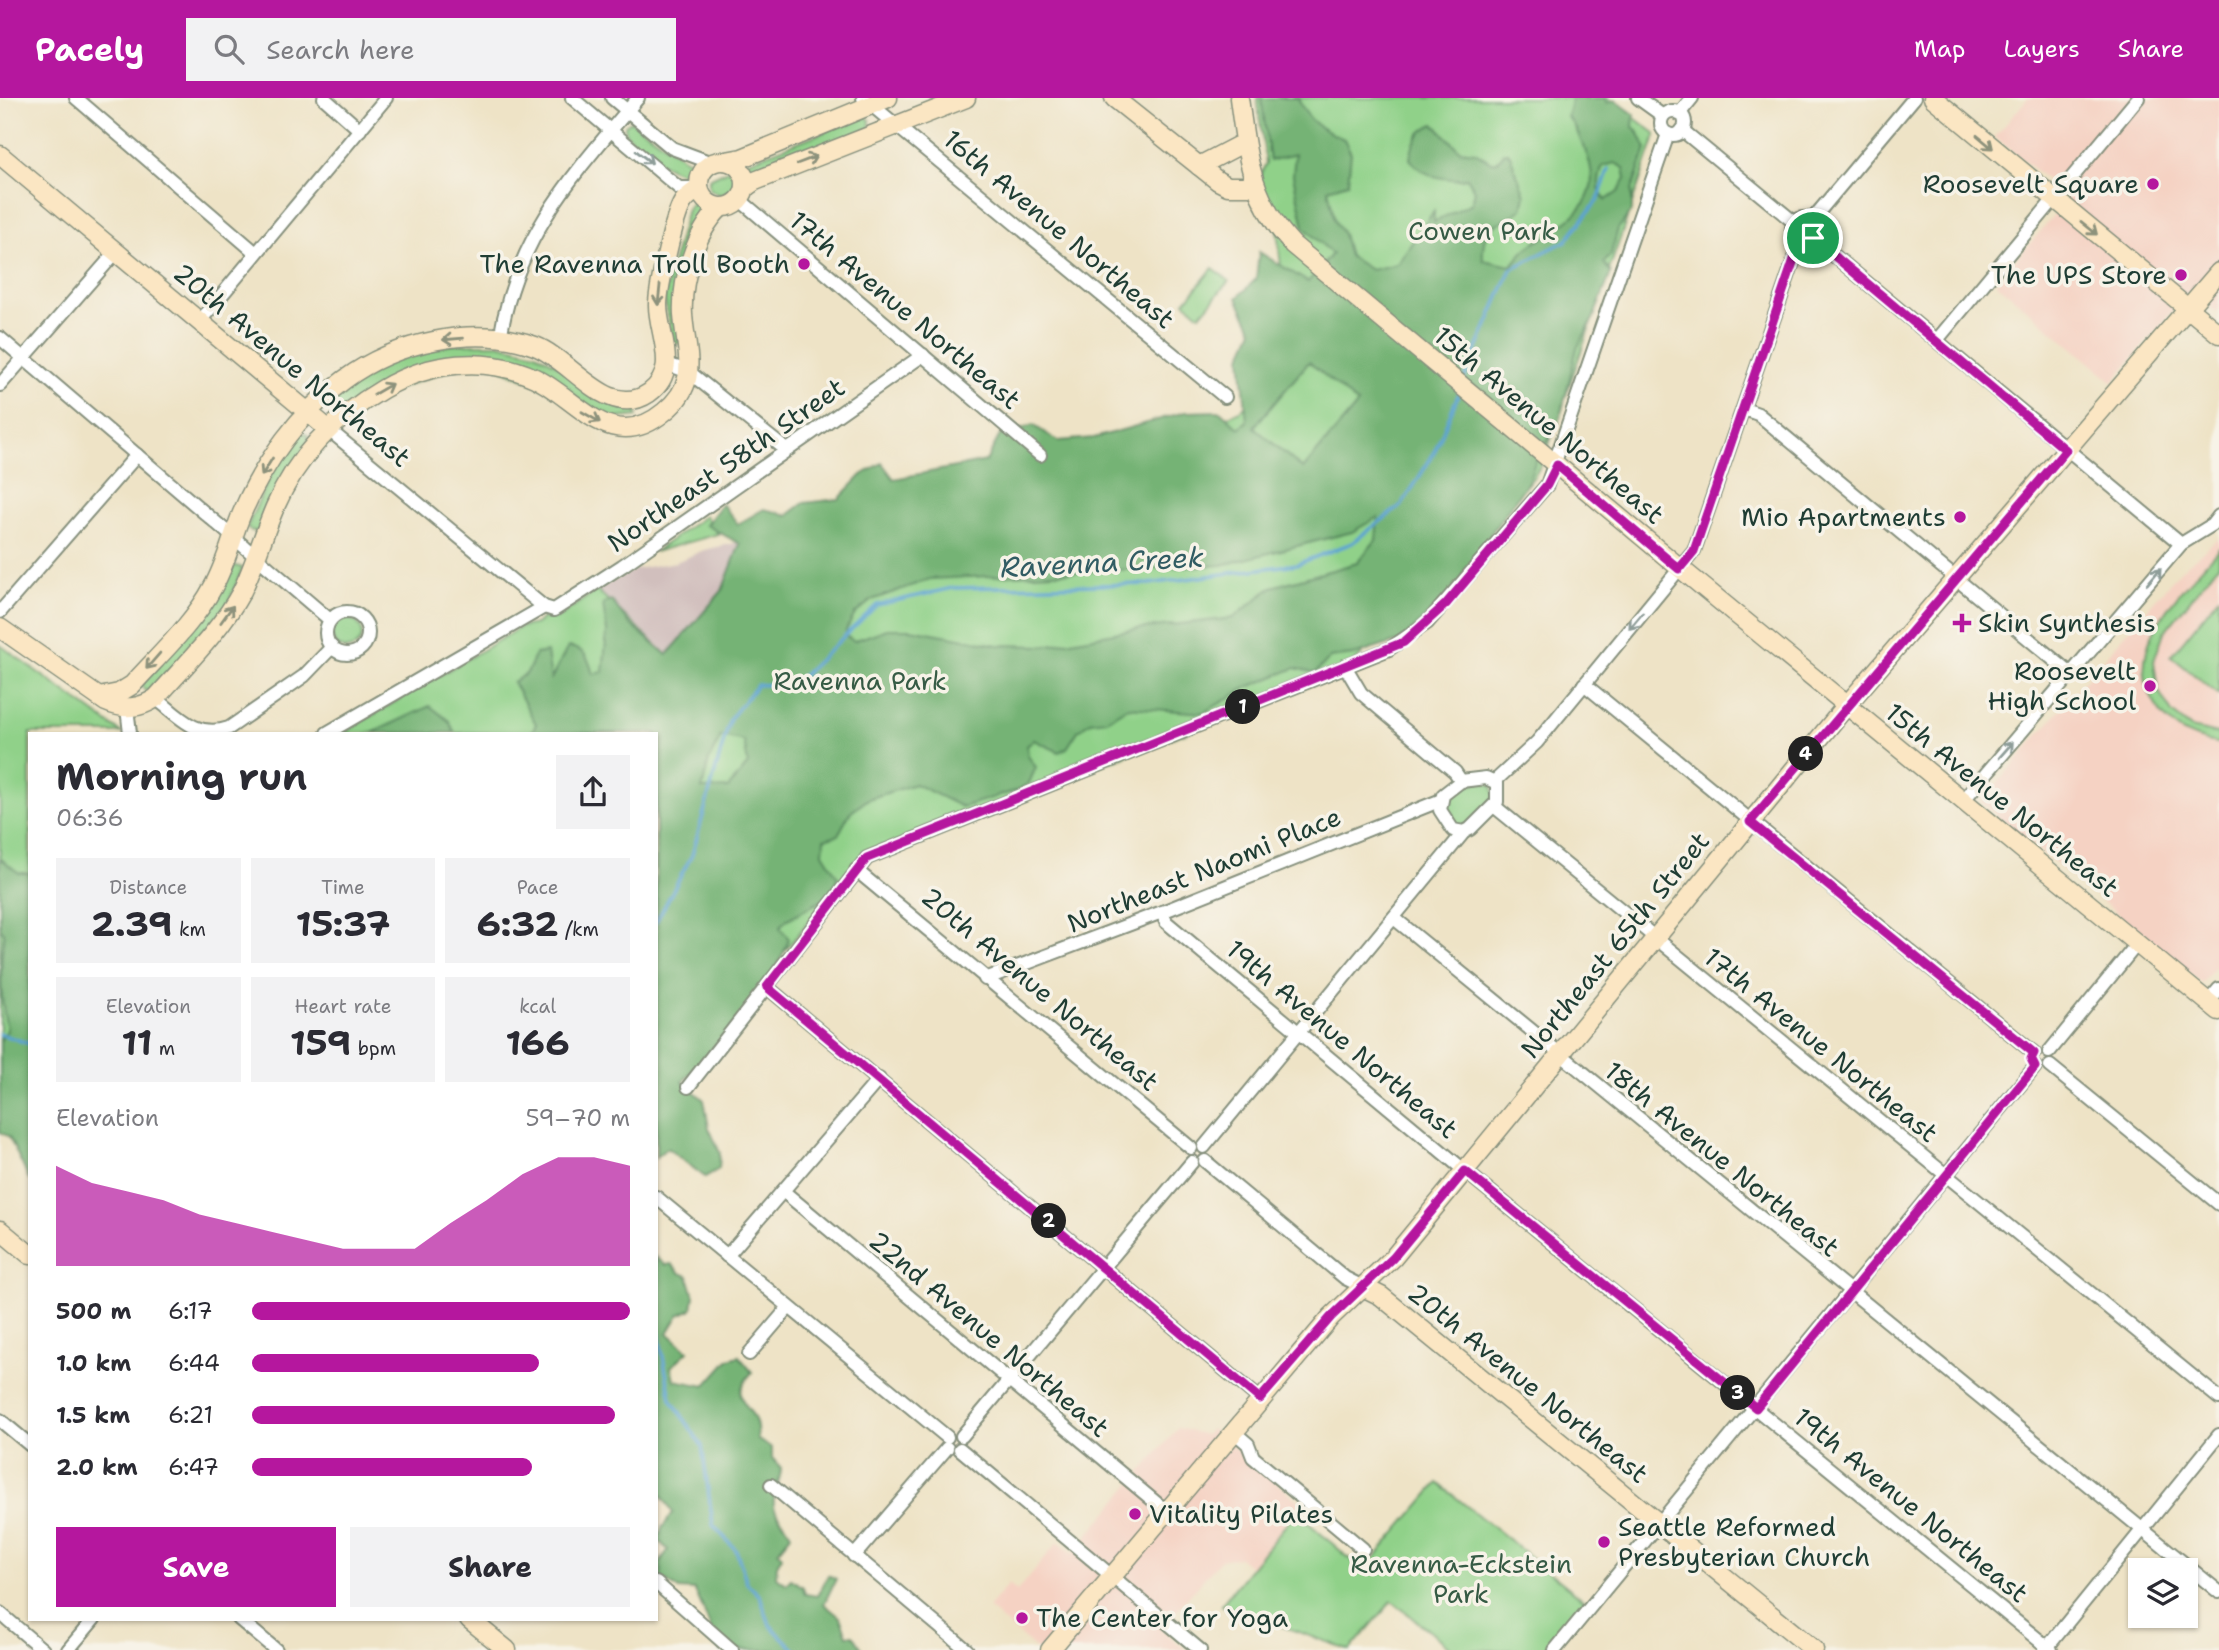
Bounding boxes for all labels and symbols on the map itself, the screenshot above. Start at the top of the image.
street label: 16th Avenue Northeast [936,121,1182,336]
one-way arrow [1976,134,1994,150]
one-way arrow [634,149,653,164]
one-way arrow [796,153,818,165]
place label: Roosevelt Square [1923,166,2139,201]
marker: Roosevelt Square [2145,176,2161,192]
street label: 17th Avenue Northeast [782,202,1028,417]
pin [1783,208,1843,268]
park label: Cowen Park [1408,213,1556,248]
one-way arrow [2080,221,2098,236]
place label: The Ravenna Troll Booth [480,246,790,281]
street label: 20th Avenue Northeast [166,255,418,474]
marker: The Ravenna Troll Booth [796,256,812,272]
place label: The UPS Store [1991,257,2167,292]
marker: The UPS Store [2173,267,2189,283]
one-way arrow [652,283,665,306]
street label: 15th Avenue Northeast [1427,318,1672,531]
one-way arrow [443,333,465,346]
street label: Northeast 58th Street [600,369,851,560]
one-way arrow [372,382,392,396]
one-way arrow [580,410,600,424]
one-way arrow [260,457,275,476]
place label: Mio Apartments [1741,499,1946,534]
marker: Mio Apartments [1952,509,1968,525]
water label: Ravenna Creek [999,538,1205,586]
one-way arrow [2146,568,2162,586]
one-way arrow [219,604,234,623]
place label: Skin Synthesis [1978,605,2156,640]
one-way arrow [1628,612,1644,630]
marker: Skin Synthesis [1952,613,1972,633]
one-way arrow [145,652,161,670]
place label: Roosevelt High School [1987,653,2136,718]
park label: Ravenna Park [773,663,947,698]
marker: Roosevelt High School [2142,678,2158,694]
pin: 1 [1226,690,1260,724]
street label: 15th Avenue Northeast [1878,695,2126,905]
pin: 4 [1788,736,1824,772]
one-way arrow [1998,741,2014,759]
street label: Northeast Naomi Place [1062,799,1346,941]
street label: Northeast 65th Street [1512,824,1717,1065]
street label: 20th Avenue Northeast [914,879,1166,1098]
street label: 19th Avenue Northeast [1219,931,1465,1146]
street label: 17th Avenue Northeast [1697,939,1946,1150]
street label: 18th Avenue Northeast [1598,1053,1847,1264]
pin: 2 [1032,1204,1066,1238]
street label: 22nd Avenue Northeast [862,1223,1117,1445]
street label: 20th Avenue Northeast [1401,1275,1656,1491]
pin: 3 [1720,1376,1756,1410]
street label: 19th Avenue Northeast [1787,1399,2036,1610]
place label: Vitality Pilates [1149,1496,1333,1531]
marker: Vitality Pilates [1127,1506,1143,1522]
place label: Seattle Reformed Presbyterian Church [1618,1509,1870,1574]
marker: Seattle Reformed Presbyterian Church [1596,1534,1612,1550]
park label: Ravenna-Eckstein Park [1350,1546,1572,1611]
place label: The Center for Yoga [1036,1600,1288,1635]
marker: The Center for Yoga [1014,1610,1030,1626]

